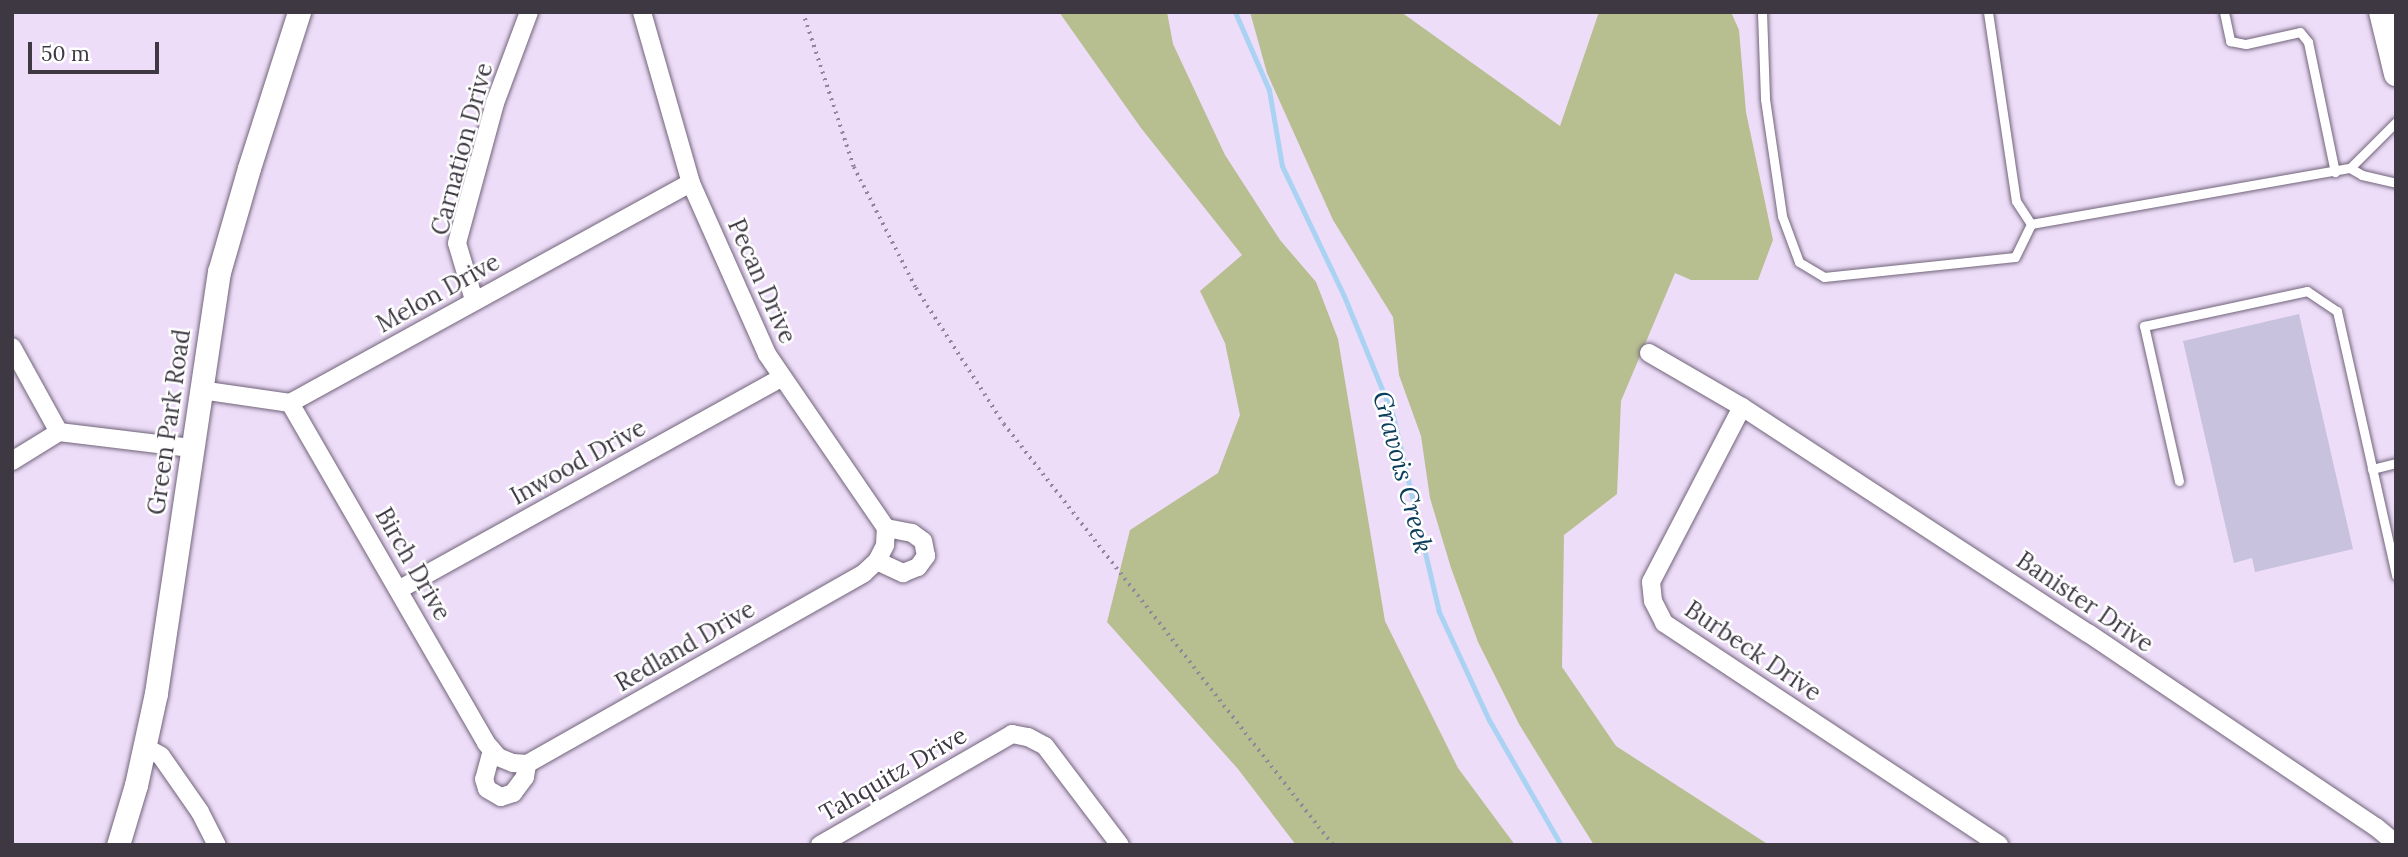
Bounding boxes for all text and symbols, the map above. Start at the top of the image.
scale bar [32,28,163,72]
text: 50 m [41,40,90,67]
street label: Carnation Drive [425,60,499,238]
street label: Pecan Drive [722,214,802,348]
street label: Melon Drive [371,247,505,339]
street label: Green Park Road [142,327,196,517]
water label: Gravois Creek [1366,388,1440,556]
street label: Inwood Drive [506,413,650,511]
street label: Birch Drive [369,503,457,625]
street label: Banister Drive [2011,546,2159,658]
street label: Redland Drive [610,594,760,698]
street label: Burbeck Drive [1679,595,1827,707]
street label: Tahquitz Drive [814,720,972,828]

